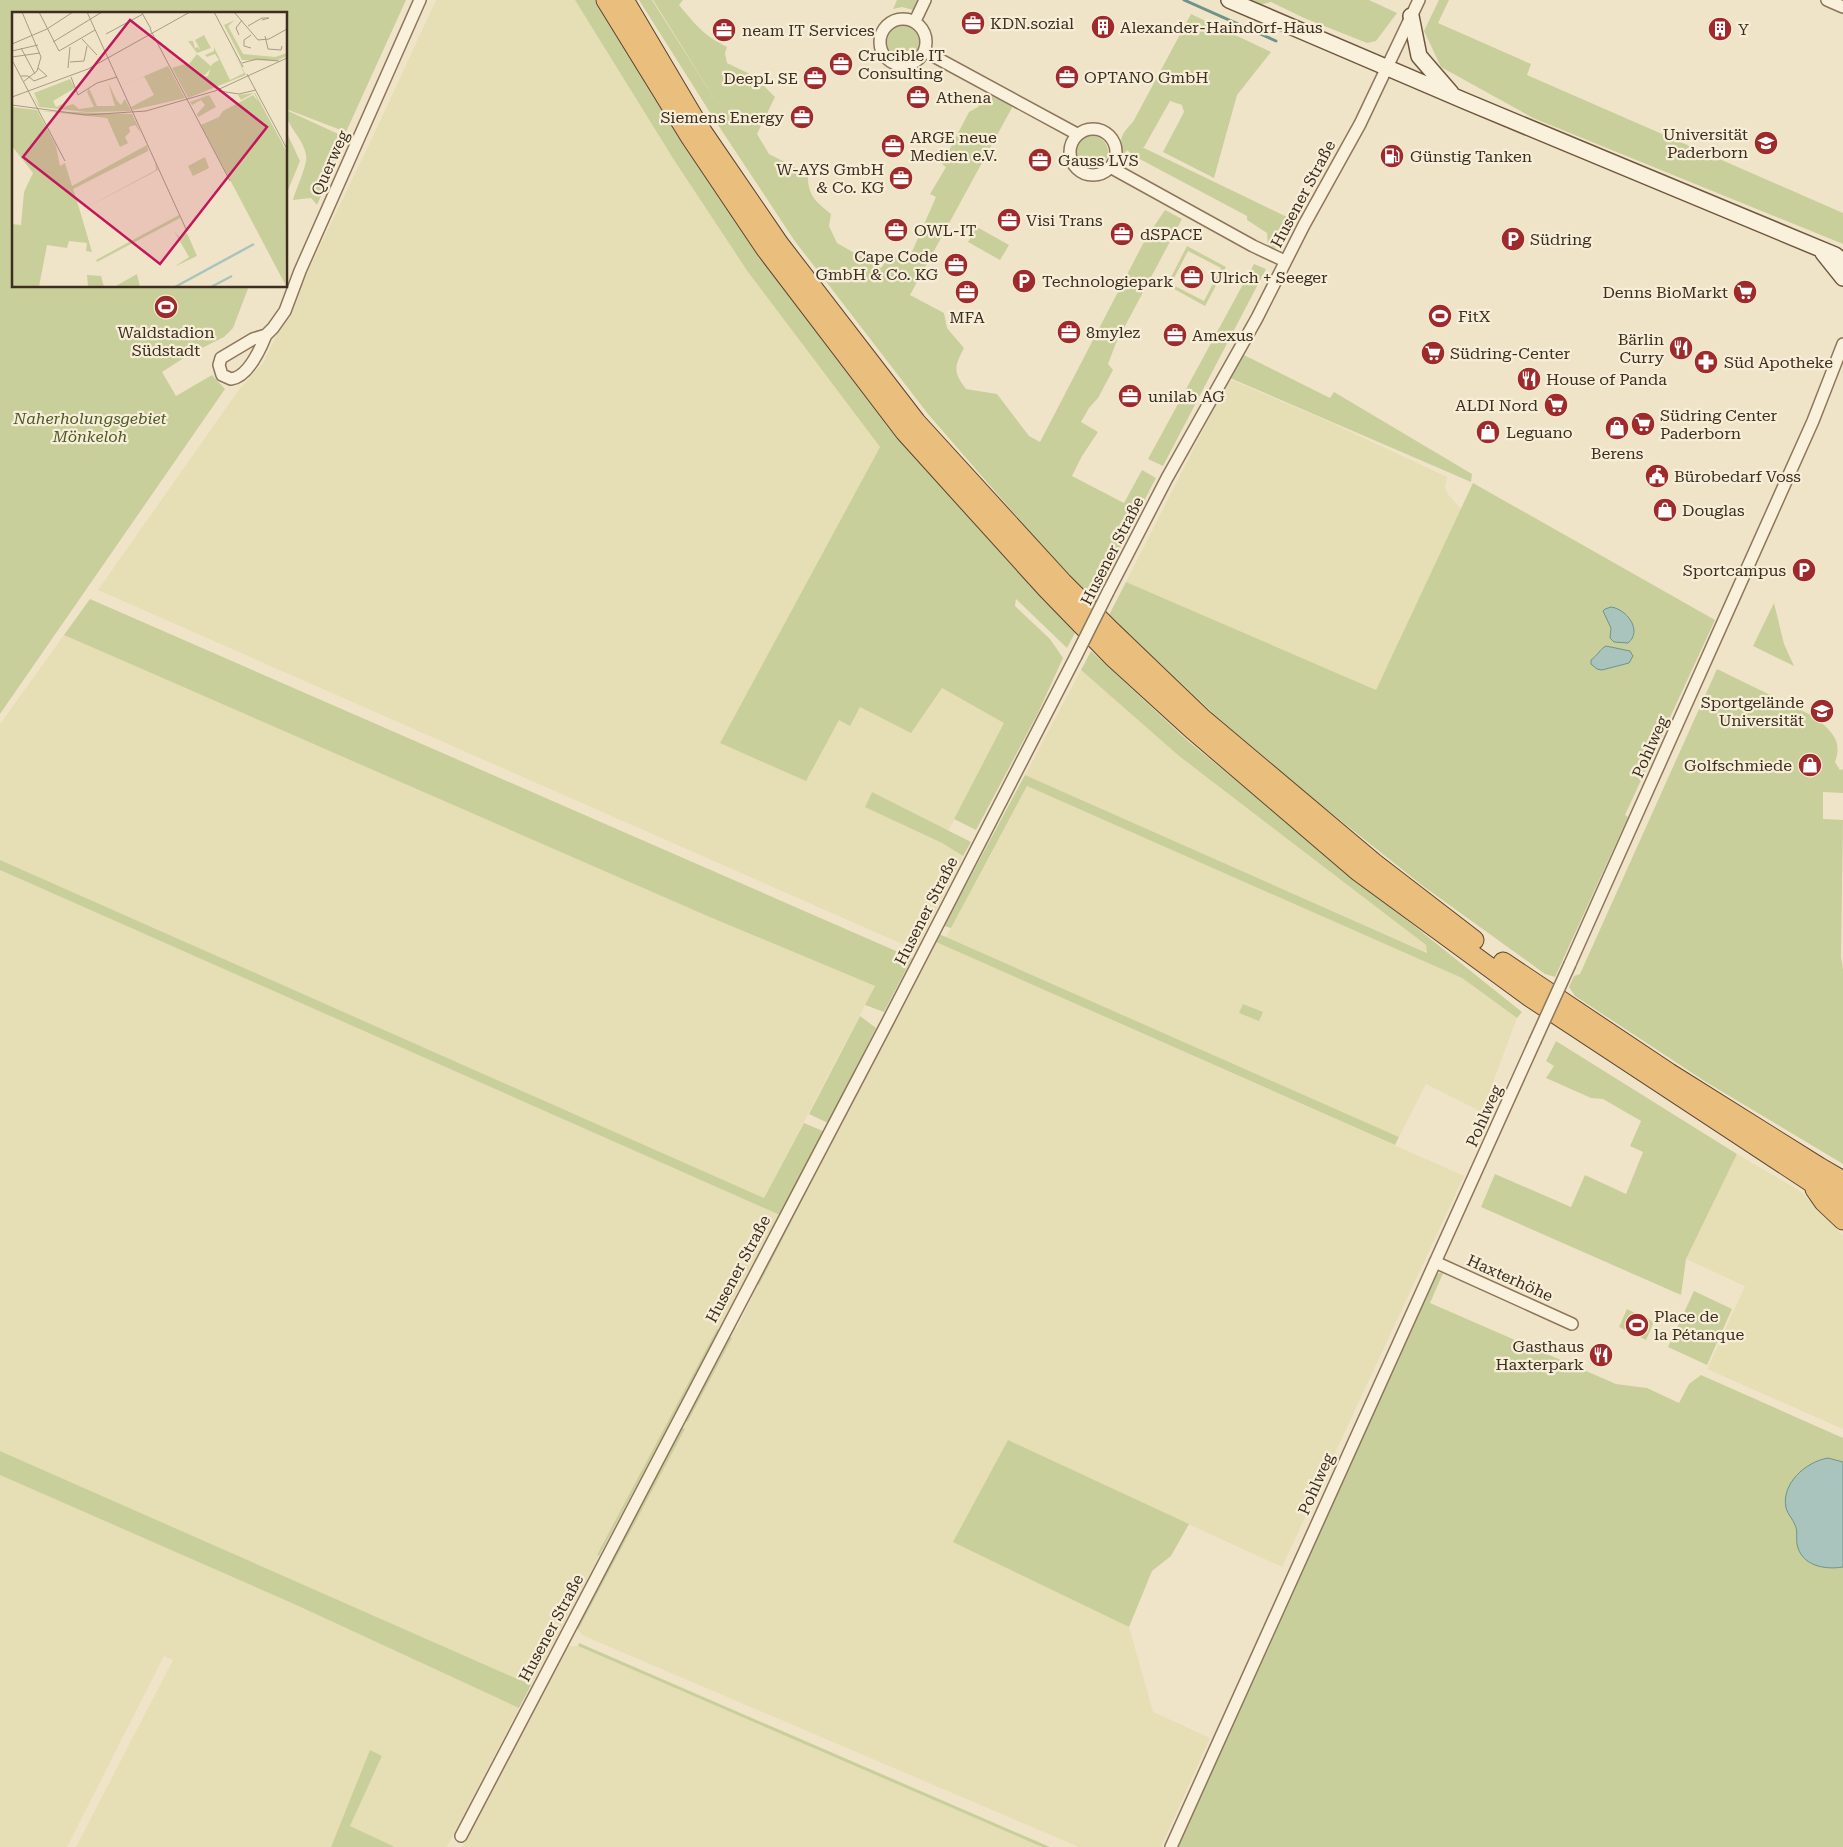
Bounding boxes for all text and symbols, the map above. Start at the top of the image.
office icon: KDN.sozial [960,10,986,36]
inset map [12,12,288,288]
place label: KDN.sozial [990,14,1074,33]
building icon: Alexander-Haindorf-Haus [1090,14,1116,40]
building icon: Y [1707,16,1733,42]
office icon: neam IT Services [711,17,737,43]
place label: Alexander-Haindorf-Haus [1120,18,1323,37]
place label: Y [1738,20,1749,39]
place label: neam IT Services [742,21,875,40]
place label: Crucible IT Consulting [858,46,945,83]
office icon: Crucible IT Consulting [828,51,854,77]
office icon: OPTANO GmbH [1054,64,1080,90]
office icon: DeepL SE [802,65,828,91]
place label: OPTANO GmbH [1084,68,1209,87]
place label: DeepL SE [723,69,798,88]
office icon: Athena [905,84,931,110]
place label: Athena [936,88,991,107]
office icon: Siemens Energy [789,104,815,130]
place label: Siemens Energy [660,108,785,127]
place label: Universität Paderborn [1663,125,1748,162]
street label: Querweg [307,127,353,198]
place label: ARGE neue Medien e.V. [910,128,997,165]
school or university icon: Universität Paderborn [1753,130,1779,156]
office icon: ARGE neue Medien e.V. [880,133,906,159]
street label: Husener Straße [1267,137,1339,251]
fuel station icon: Günstig Tanken [1379,143,1405,169]
office icon: Gauss LVS [1027,147,1053,173]
place label: Günstig Tanken [1410,147,1532,166]
place label: Gauss LVS [1058,151,1139,170]
place label: W-AYS GmbH & Co. KG [776,160,885,197]
office icon: W-AYS GmbH & Co. KG [888,165,914,191]
office icon: Visi Trans [996,207,1022,233]
place label: Visi Trans [1026,211,1103,230]
office icon: OWL-IT [883,217,909,243]
place label: OWL-IT [914,221,977,240]
office icon: dSPACE [1109,221,1135,247]
place label: dSPACE [1140,225,1202,244]
parking icon: Südring [1500,226,1526,252]
place label: Südring [1530,230,1592,249]
place label: Cape Code GmbH & Co. KG [815,247,939,284]
office icon: Cape Code GmbH & Co. KG [943,252,969,278]
office icon: Ulrich + Seeger [1179,264,1205,290]
parking icon: Technologiepark [1011,268,1037,294]
place label: Ulrich + Seeger [1210,268,1328,287]
place label: Technologiepark [1042,272,1173,291]
office icon: MFA [954,279,980,305]
supermarket icon: Denns BioMarkt [1732,279,1758,305]
place label: Denns BioMarkt [1602,283,1728,302]
sports icon: Waldstadion Südstadt [153,294,179,320]
sports icon: FitX [1427,303,1453,329]
place label: FitX [1458,307,1491,326]
place label: MFA [949,308,986,327]
office icon: 8mylez [1056,319,1082,345]
office icon: Amexus [1162,322,1188,348]
place label: Waldstadion Südstadt [118,323,214,360]
place label: 8mylez [1086,323,1140,342]
place label: Amexus [1192,326,1254,345]
place label: Bärlin Curry [1618,330,1665,367]
restaurant icon: Bärlin Curry [1668,335,1694,361]
supermarket icon: Südring-Center [1420,340,1446,366]
place label: Südring-Center [1450,344,1571,363]
pharmacy icon: Süd Apotheke [1693,349,1719,375]
place label: Süd Apotheke [1724,353,1833,372]
restaurant icon: House of Panda [1516,366,1542,392]
place label: House of Panda [1546,370,1667,389]
office icon: unilab AG [1117,383,1143,409]
place label: unilab AG [1148,387,1225,406]
supermarket icon: ALDI Nord [1543,392,1569,418]
place label: ALDI Nord [1455,396,1538,415]
place label: Südring Center Paderborn [1660,406,1778,443]
park label: Naherholungsgebiet Mönkeloh [13,409,166,446]
supermarket icon: Südring Center Paderborn [1630,411,1656,437]
shop icon: Berens [1604,415,1630,441]
shop icon: Leguano [1475,419,1501,445]
place label: Leguano [1506,423,1573,442]
place label: Berens [1591,444,1644,463]
public building icon: Bürobedarf Voss [1644,463,1670,489]
place label: Bürobedarf Voss [1674,467,1801,486]
street label: Husener Straße [1077,493,1148,608]
shop icon: Douglas [1652,497,1678,523]
place label: Douglas [1682,501,1745,520]
parking icon: Sportcampus [1791,557,1817,583]
place label: Sportcampus [1683,561,1786,580]
place label: Sportgelände Universität [1701,693,1804,730]
school or university icon: Sportgelände Universität [1809,698,1835,724]
street label: Pohlweg [1628,712,1672,781]
shop icon: Golfschmiede [1797,752,1823,778]
place label: Golfschmiede [1684,756,1792,775]
street label: Husener Straße [891,853,962,968]
street label: Pohlweg [1462,1081,1506,1150]
street label: Husener Straße [702,1212,774,1326]
street label: Haxterhöhe [1464,1251,1556,1306]
place label: Place de la Pétanque [1654,1307,1744,1344]
sports icon: Place de la Pétanque [1624,1312,1650,1338]
place label: Gasthaus Haxterpark [1495,1337,1584,1374]
restaurant icon: Gasthaus Haxterpark [1588,1342,1614,1368]
street label: Pohlweg [1294,1449,1338,1518]
street label: Husener Straße [515,1571,587,1685]

